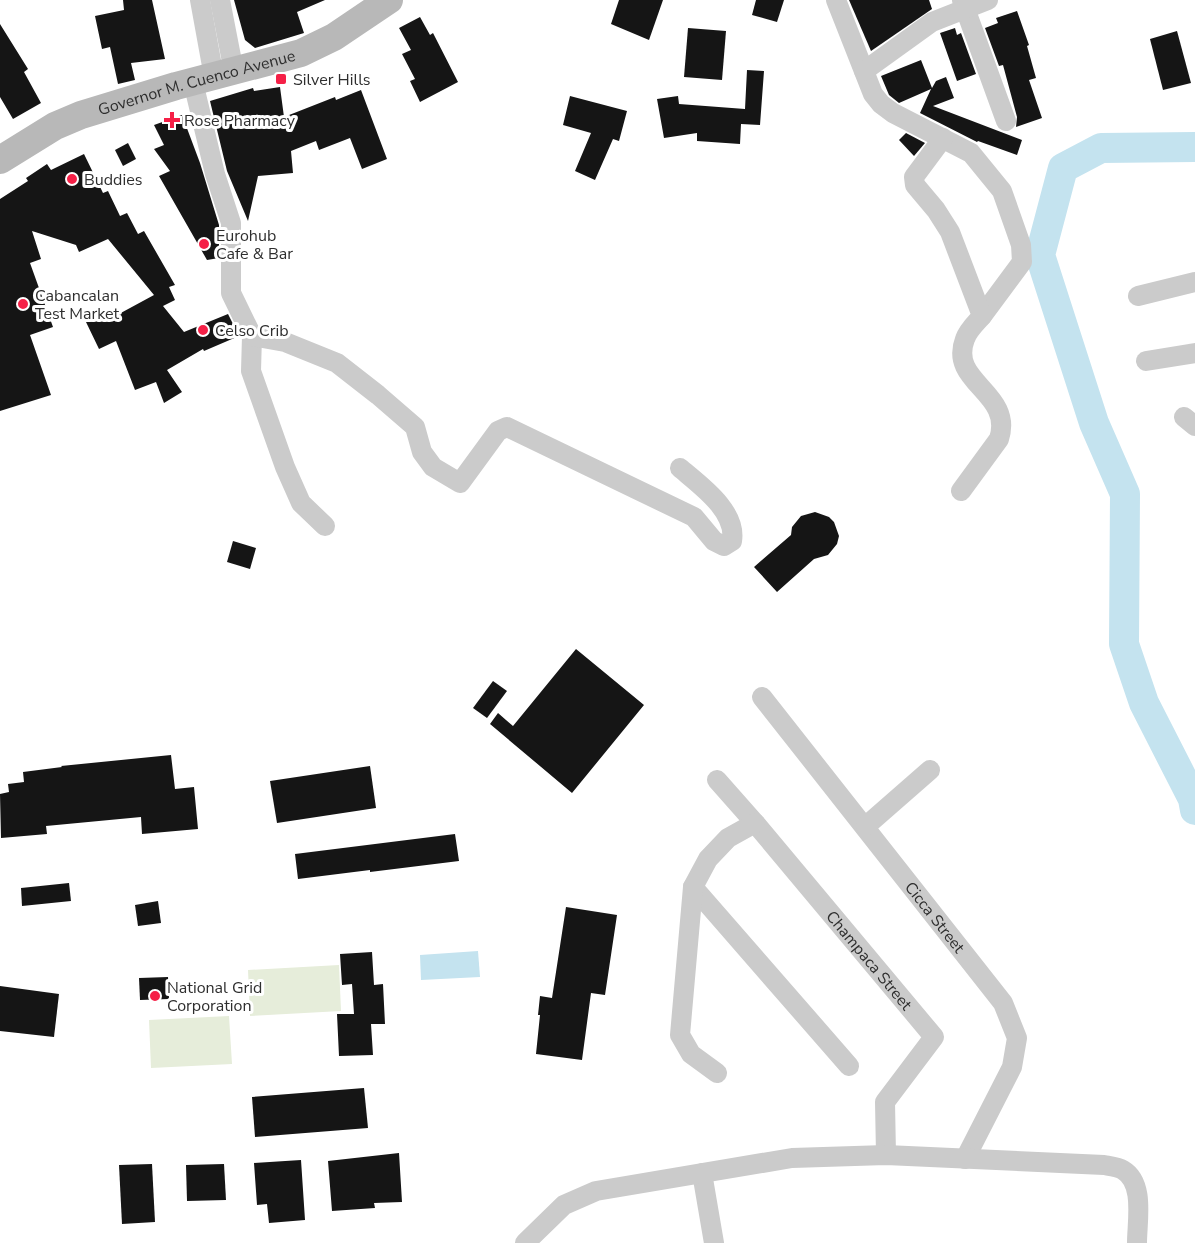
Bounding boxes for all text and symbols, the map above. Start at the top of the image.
street label: Governor M. Cuenco Avenue [95,45,298,121]
place label: Silver Hills [293,69,371,91]
marker: Silver Hills [274,72,288,86]
place label: Rose Pharmacy [184,110,296,132]
marker: Rose Pharmacy [165,113,179,127]
place label: Buddies [84,169,142,191]
marker: Buddies [65,172,79,186]
place label: Eurohub Cafe & Bar [216,225,293,265]
marker: Eurohub Cafe & Bar [197,237,211,251]
place label: Cabancalan Test Market [35,285,119,325]
marker: Cabancalan Test Market [16,297,30,311]
place label: Celso Crib [215,320,289,342]
marker: Celso Crib [196,323,210,337]
street label: Cicca Street [899,877,970,958]
street label: Champaca Street [821,906,917,1015]
place label: National Grid Corporation [167,977,262,1017]
marker: National Grid Corporation [148,989,162,1003]

